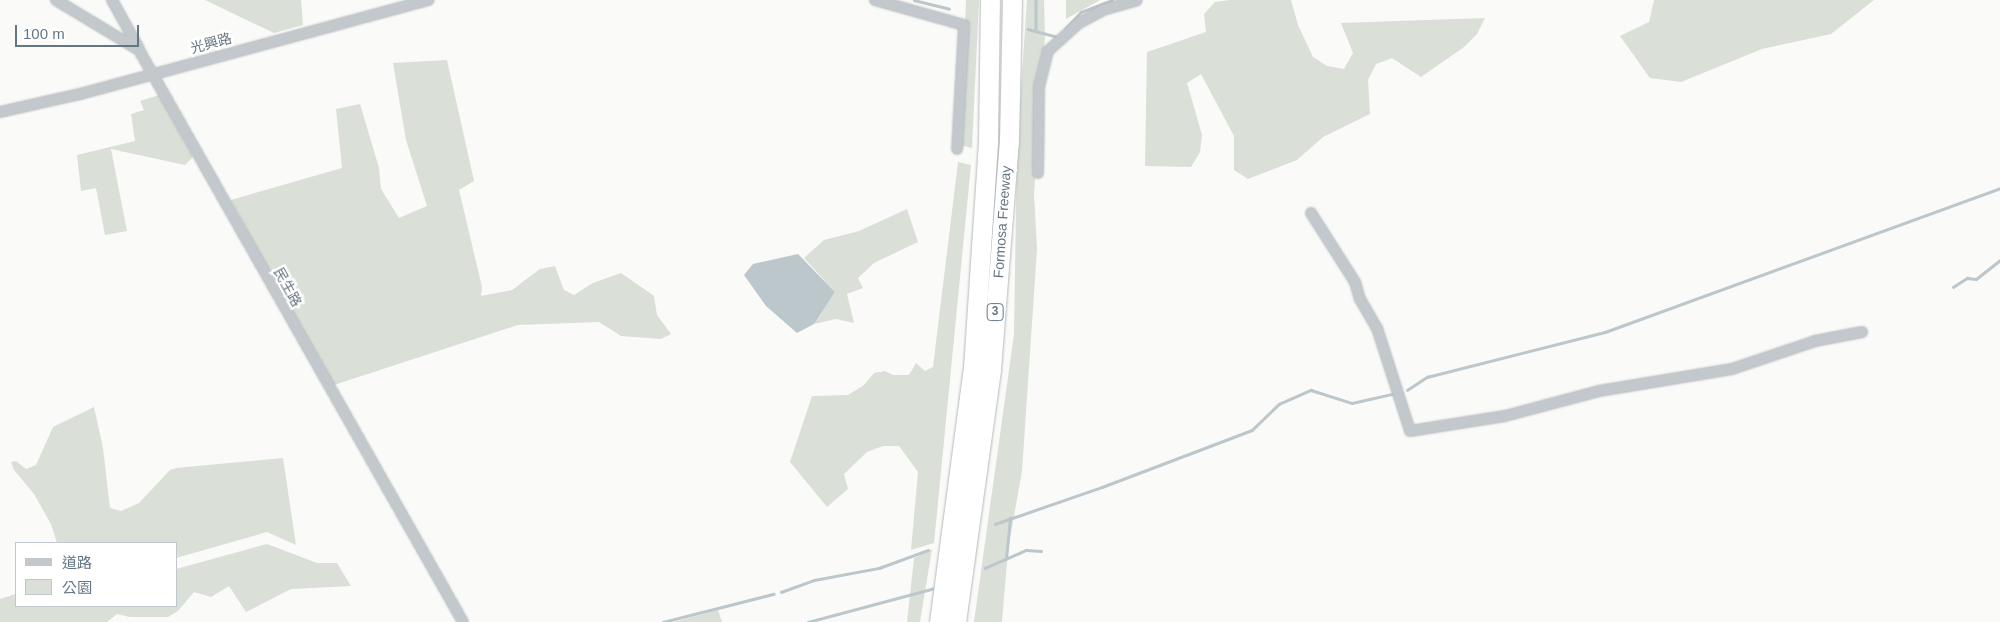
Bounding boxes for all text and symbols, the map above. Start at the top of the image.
scale bar [18,15,141,47]
text: 100 m [23,25,65,42]
street label: 光興路 [189,29,233,57]
street label: Formosa Freeway [990,165,1014,279]
street label: 民生路 [270,265,306,309]
road number: 3 [986,302,1004,322]
legend [15,542,178,607]
text: 道路 [62,554,92,571]
text: 公園 [62,579,92,596]

